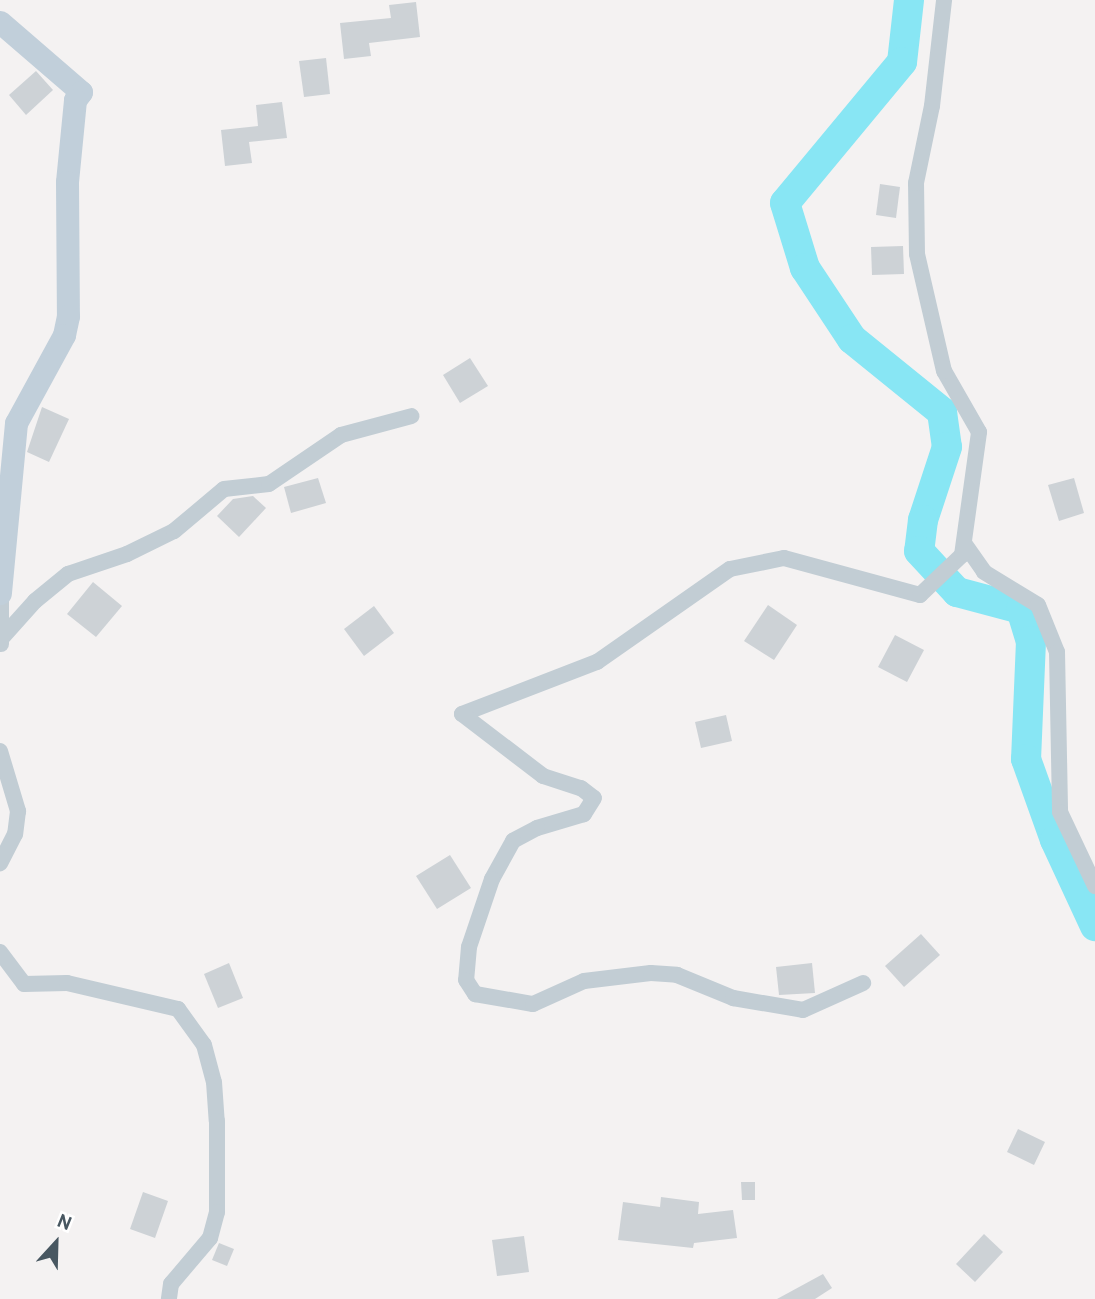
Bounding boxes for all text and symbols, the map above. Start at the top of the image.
north arrow [21,1208,91,1278]
text: N [53,1210,75,1237]

